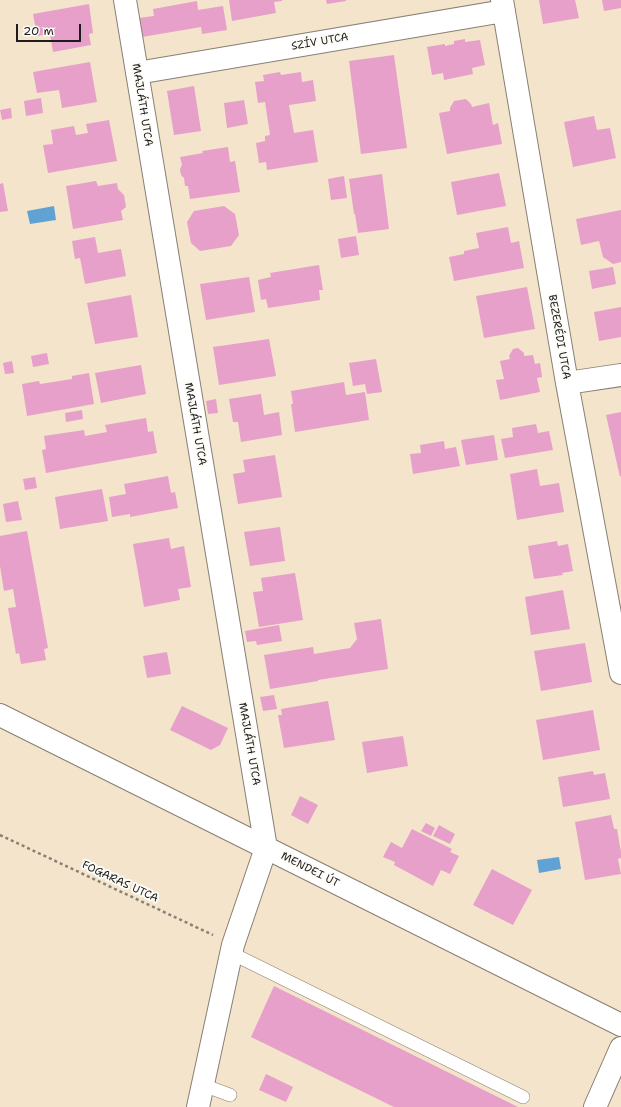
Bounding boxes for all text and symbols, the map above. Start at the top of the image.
scale bar [18,16,83,42]
text: 20 m [23,23,54,39]
street label: SZÍV UTCA [290,30,350,54]
street label: MAJLÁTH UTCA [129,63,155,147]
street label: BEZERÉDI UTCA [545,294,573,380]
street label: MAJLÁTH UTCA [181,382,209,466]
street label: MAJLÁTH UTCA [235,702,263,786]
street label: MENDEI ÚT [279,850,341,890]
street label: FOGARAS UTCA [80,859,160,905]

